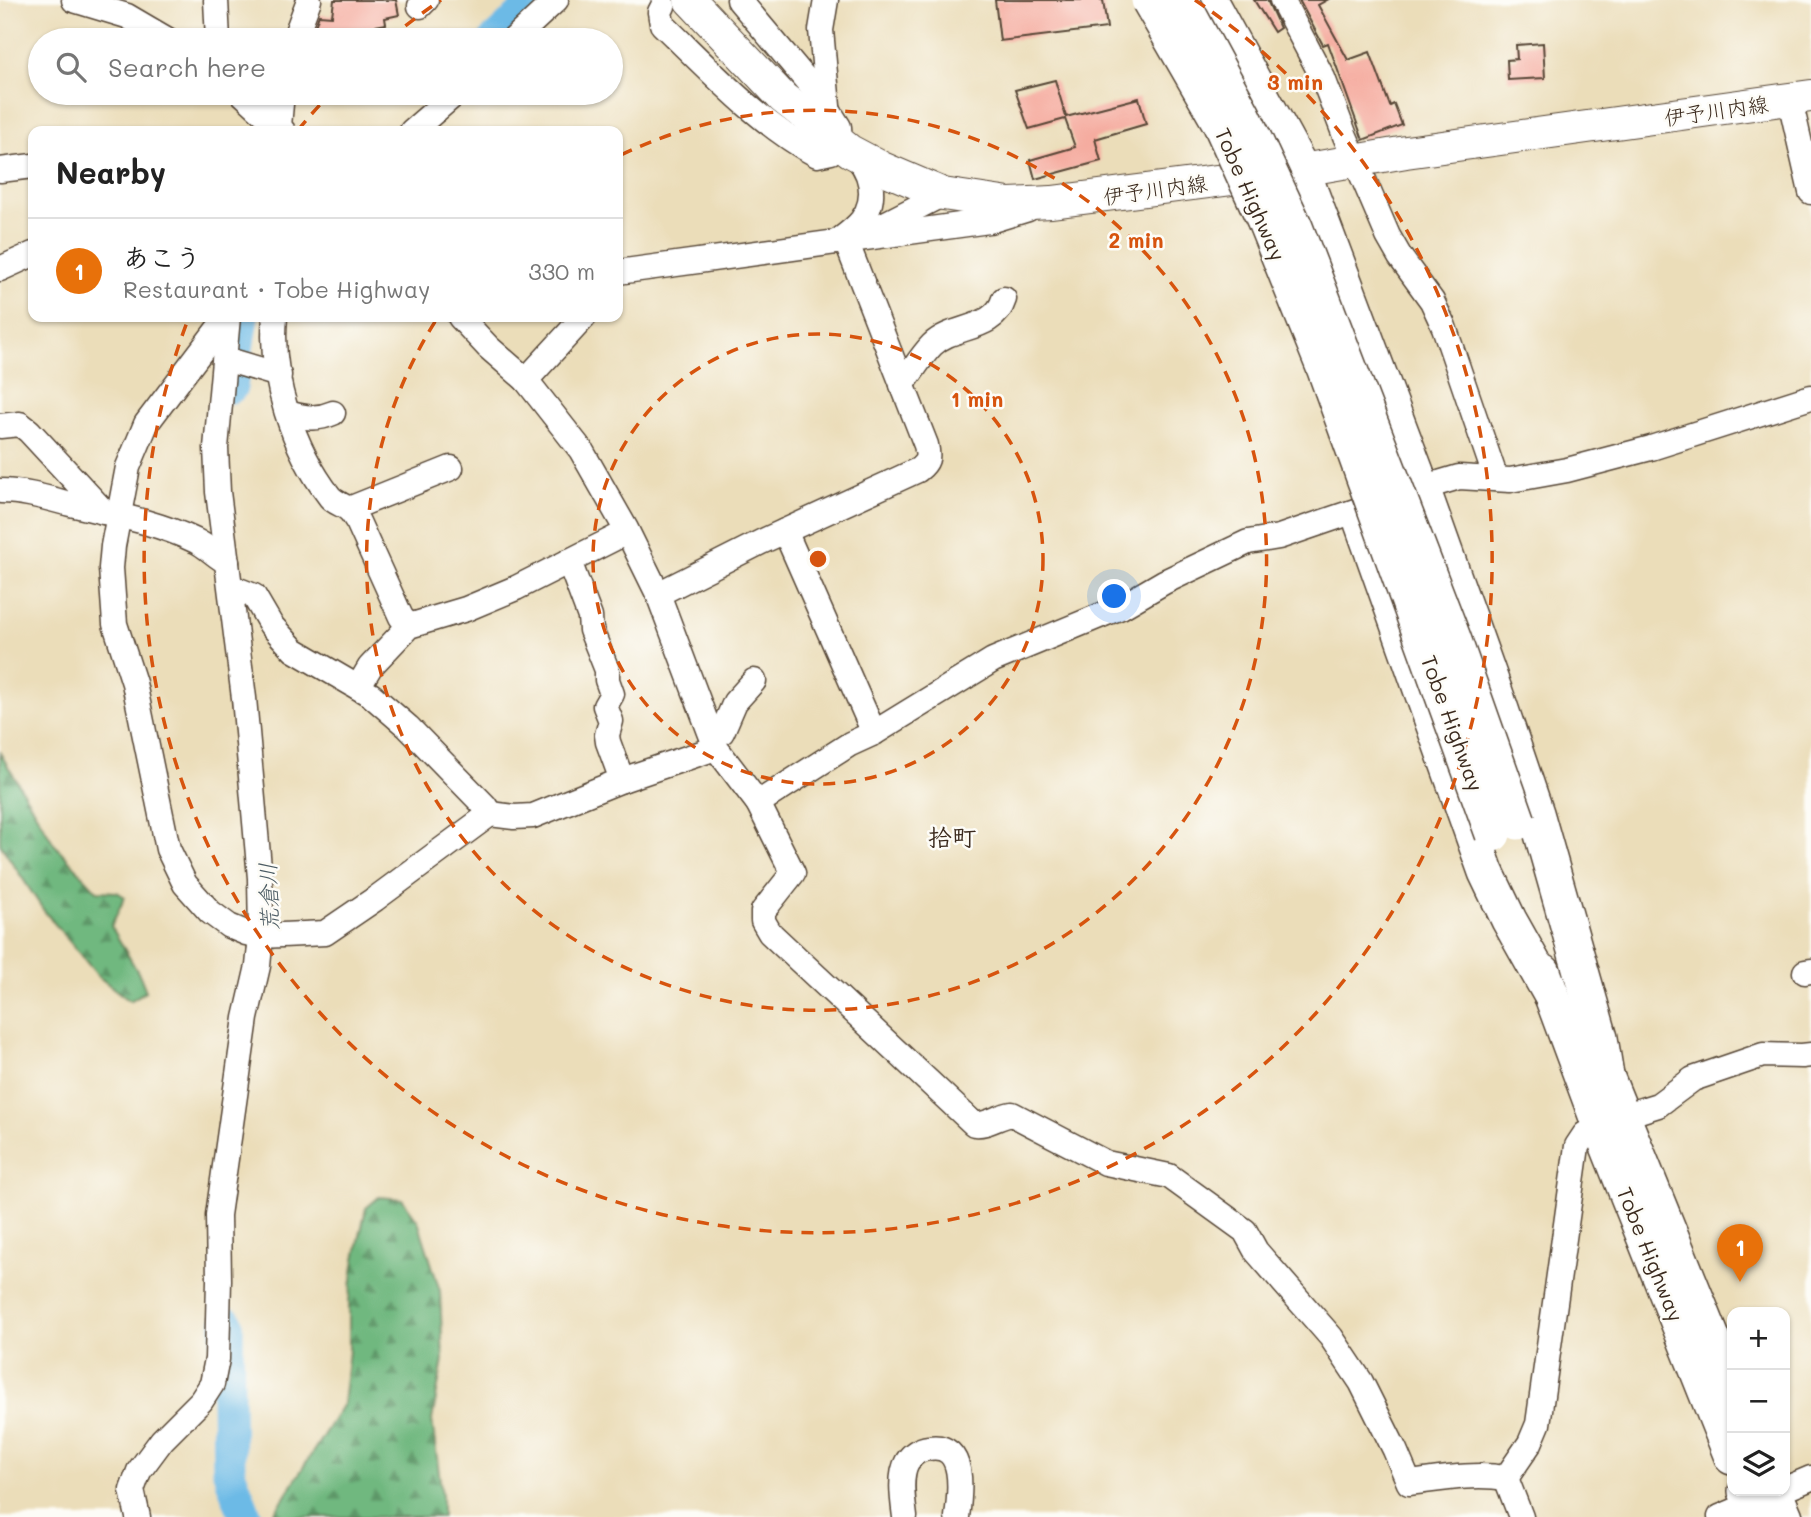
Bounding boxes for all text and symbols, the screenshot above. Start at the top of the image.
search box [28,28,623,105]
icon: search [52,48,90,86]
text: Search here [108,50,266,84]
text: 3 min [1267,68,1323,95]
street label: 伊予川内線 [1662,89,1770,131]
street label: Tobe Highway [1210,123,1292,265]
text: Nearby [56,152,166,192]
street label: 伊予川内線 [1101,168,1209,210]
text: 2 min [1108,226,1164,253]
text: あこう [123,240,201,274]
text: 1 [74,256,84,286]
text: 330 m [528,256,595,286]
text: Restaurant · Tobe Highway [123,274,430,304]
text: 1 min [951,385,1003,412]
centre of rings [806,547,830,571]
your location [1097,579,1131,613]
street label: Tobe Highway [1416,651,1490,795]
district label: 拾町 [928,821,976,852]
water label: 荒倉川 [252,862,284,932]
street label: Tobe Highway [1612,1183,1690,1325]
pin: 1 [1717,1224,1763,1282]
map controls [1727,1307,1790,1496]
button: + [1727,1307,1790,1370]
button: − [1727,1370,1790,1433]
button: layers [1727,1433,1790,1496]

